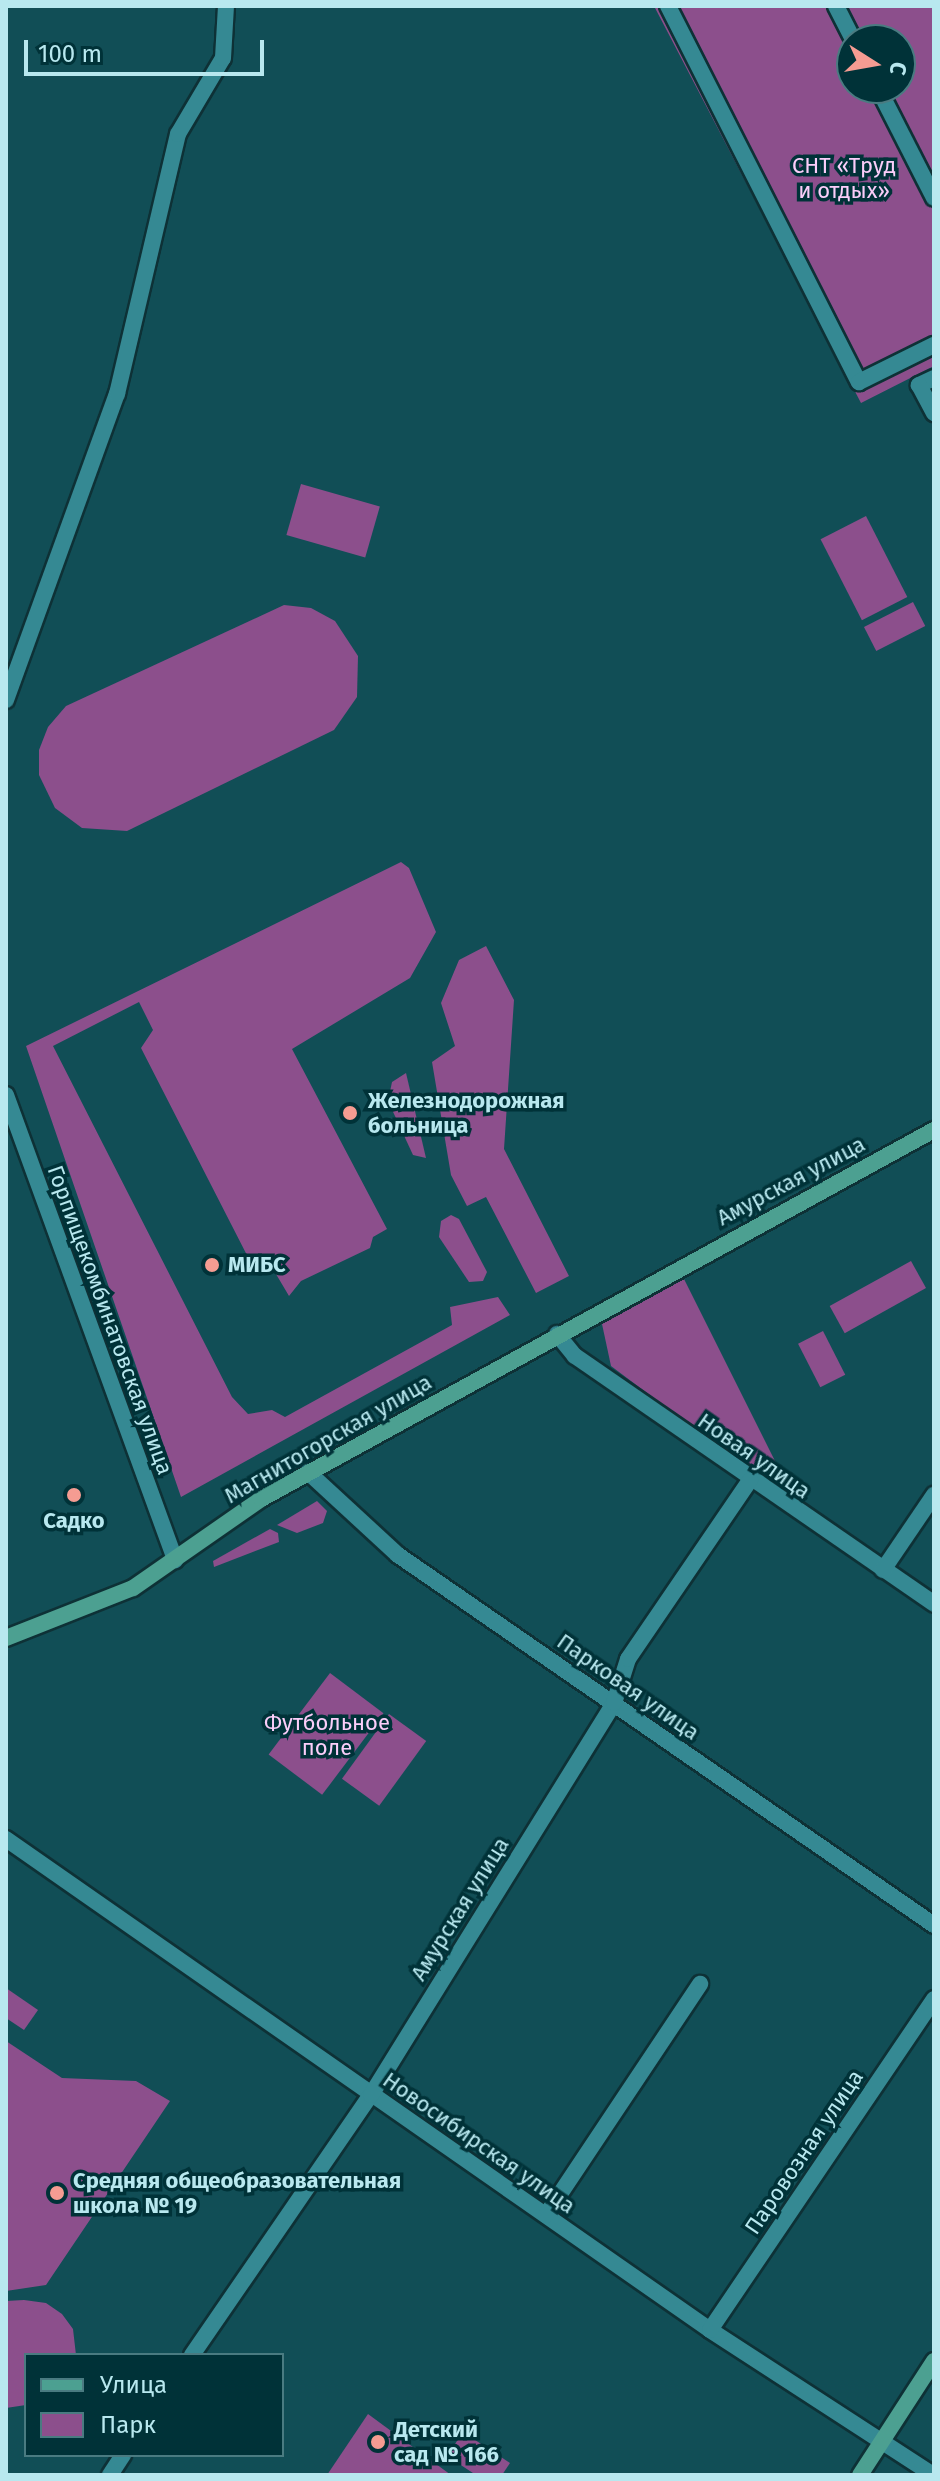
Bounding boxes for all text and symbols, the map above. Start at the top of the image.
scale bar [28,24,268,74]
north arrow [836,24,916,104]
text: 100 m [38,40,102,68]
text: С [884,60,913,77]
park label: СНТ «Труд и отдых» [792,152,896,204]
place label: Железнодорожная больница [368,1087,565,1138]
marker: Железнодорожная больница [339,1102,361,1124]
street label: Амурская улица [712,1131,870,1231]
street label: Горпищекомбинатовская улица [42,1162,178,1478]
place label: МИБС [228,1252,286,1278]
marker: МИБС [203,1256,221,1274]
street label: Магнитогорская улица [220,1369,436,1509]
street label: Новая улица [693,1408,815,1504]
marker: Садко [65,1486,83,1504]
place label: Садко [43,1508,105,1534]
street label: Парковая улица [552,1628,704,1746]
park label: Футбольное поле [264,1709,390,1760]
street label: Амурская улица [405,1832,515,1986]
street label: Паровозная улица [739,2065,869,2239]
street label: Новосибирская улица [378,2067,580,2219]
place label: Средняя общеобразовательная школа № 19 [73,2167,401,2218]
marker: Средняя общеобразовательная школа № 19 [48,2184,66,2202]
legend [24,2353,284,2457]
text: Улица [100,2371,167,2399]
text: Парк [100,2411,156,2439]
place label: Детский сад № 166 [394,2416,499,2468]
marker: Детский сад № 166 [369,2433,387,2451]

